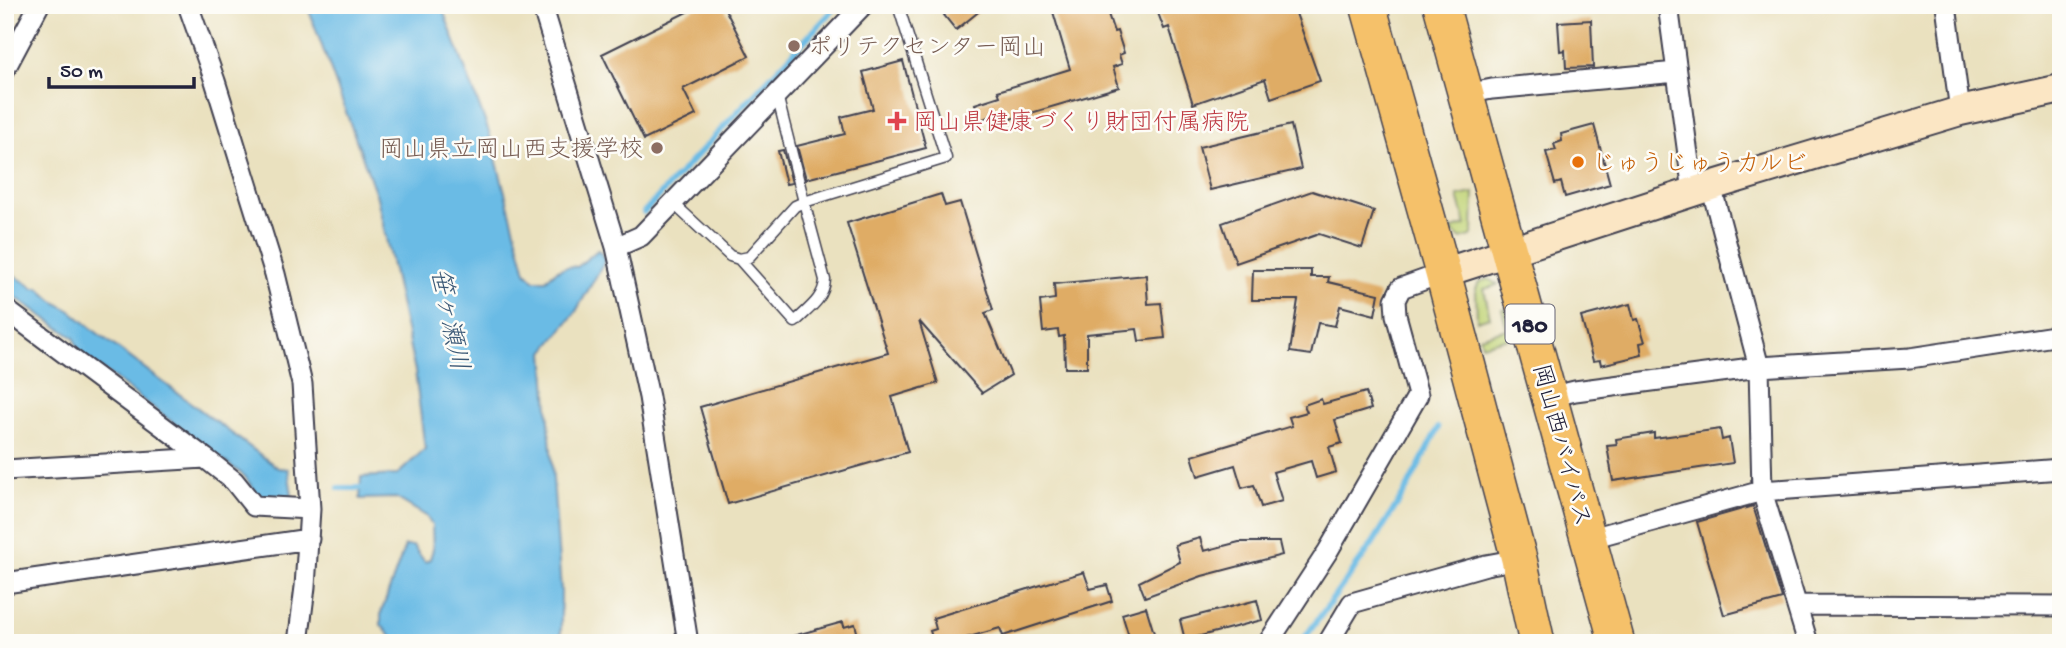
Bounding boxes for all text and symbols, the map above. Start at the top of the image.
place label: ポリテクセンター岡山 [808,35,1046,64]
marker: ポリテクセンター岡山 [786,38,802,54]
scale bar [49,46,194,90]
text: 50 m [60,61,103,86]
place label: 岡山県健康づくり財団付属病院 [913,109,1249,139]
marker: 岡山県健康づくり財団付属病院 [887,111,907,131]
place label: 岡山県立岡山西支援学校 [379,136,643,166]
marker: 岡山県立岡山西支援学校 [649,140,665,156]
place label: じゅうじゅうカルビ [1592,151,1807,180]
marker: じゅうじゅうカルビ [1570,154,1586,170]
water label: 笹ヶ瀬川 [421,265,475,374]
road number: 180 [1506,304,1554,344]
street label: 岡山西バイパス [1524,361,1595,531]

